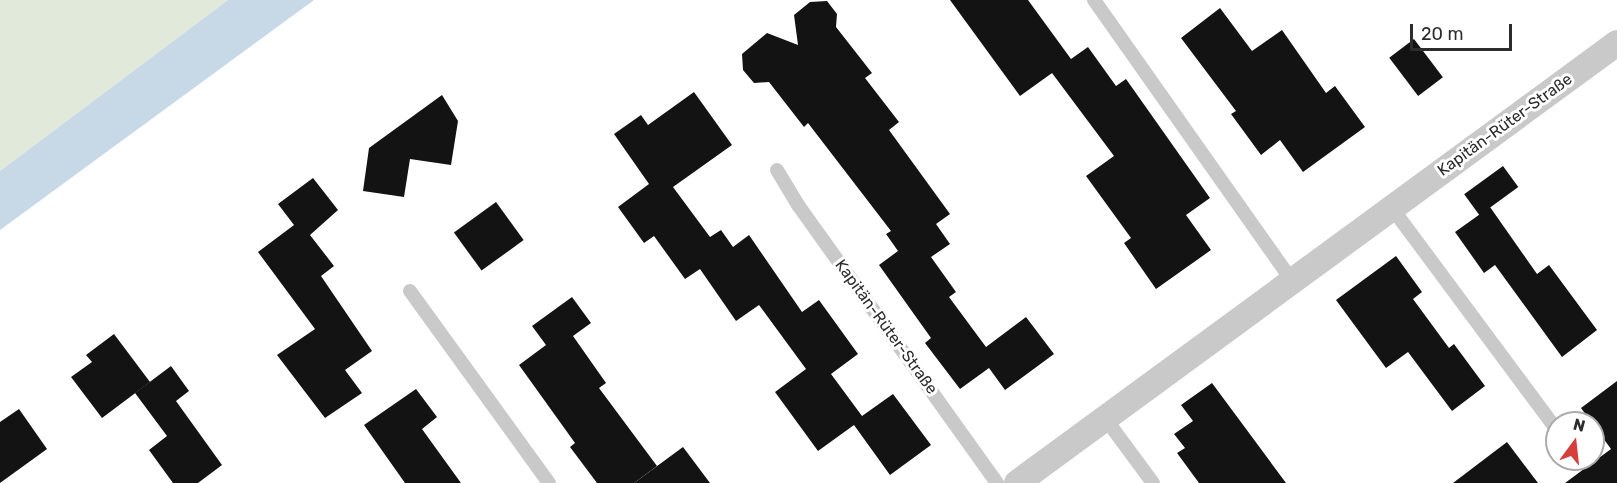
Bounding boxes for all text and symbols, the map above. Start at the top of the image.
scale bar [1413,12,1515,50]
text: 20 m [1421,23,1463,45]
street label: Kapitän-Rüter-Straße [1434,70,1576,180]
street label: Kapitän-Rüter-Straße [831,256,941,398]
north arrow [1545,411,1605,471]
text: N [1571,414,1587,436]

